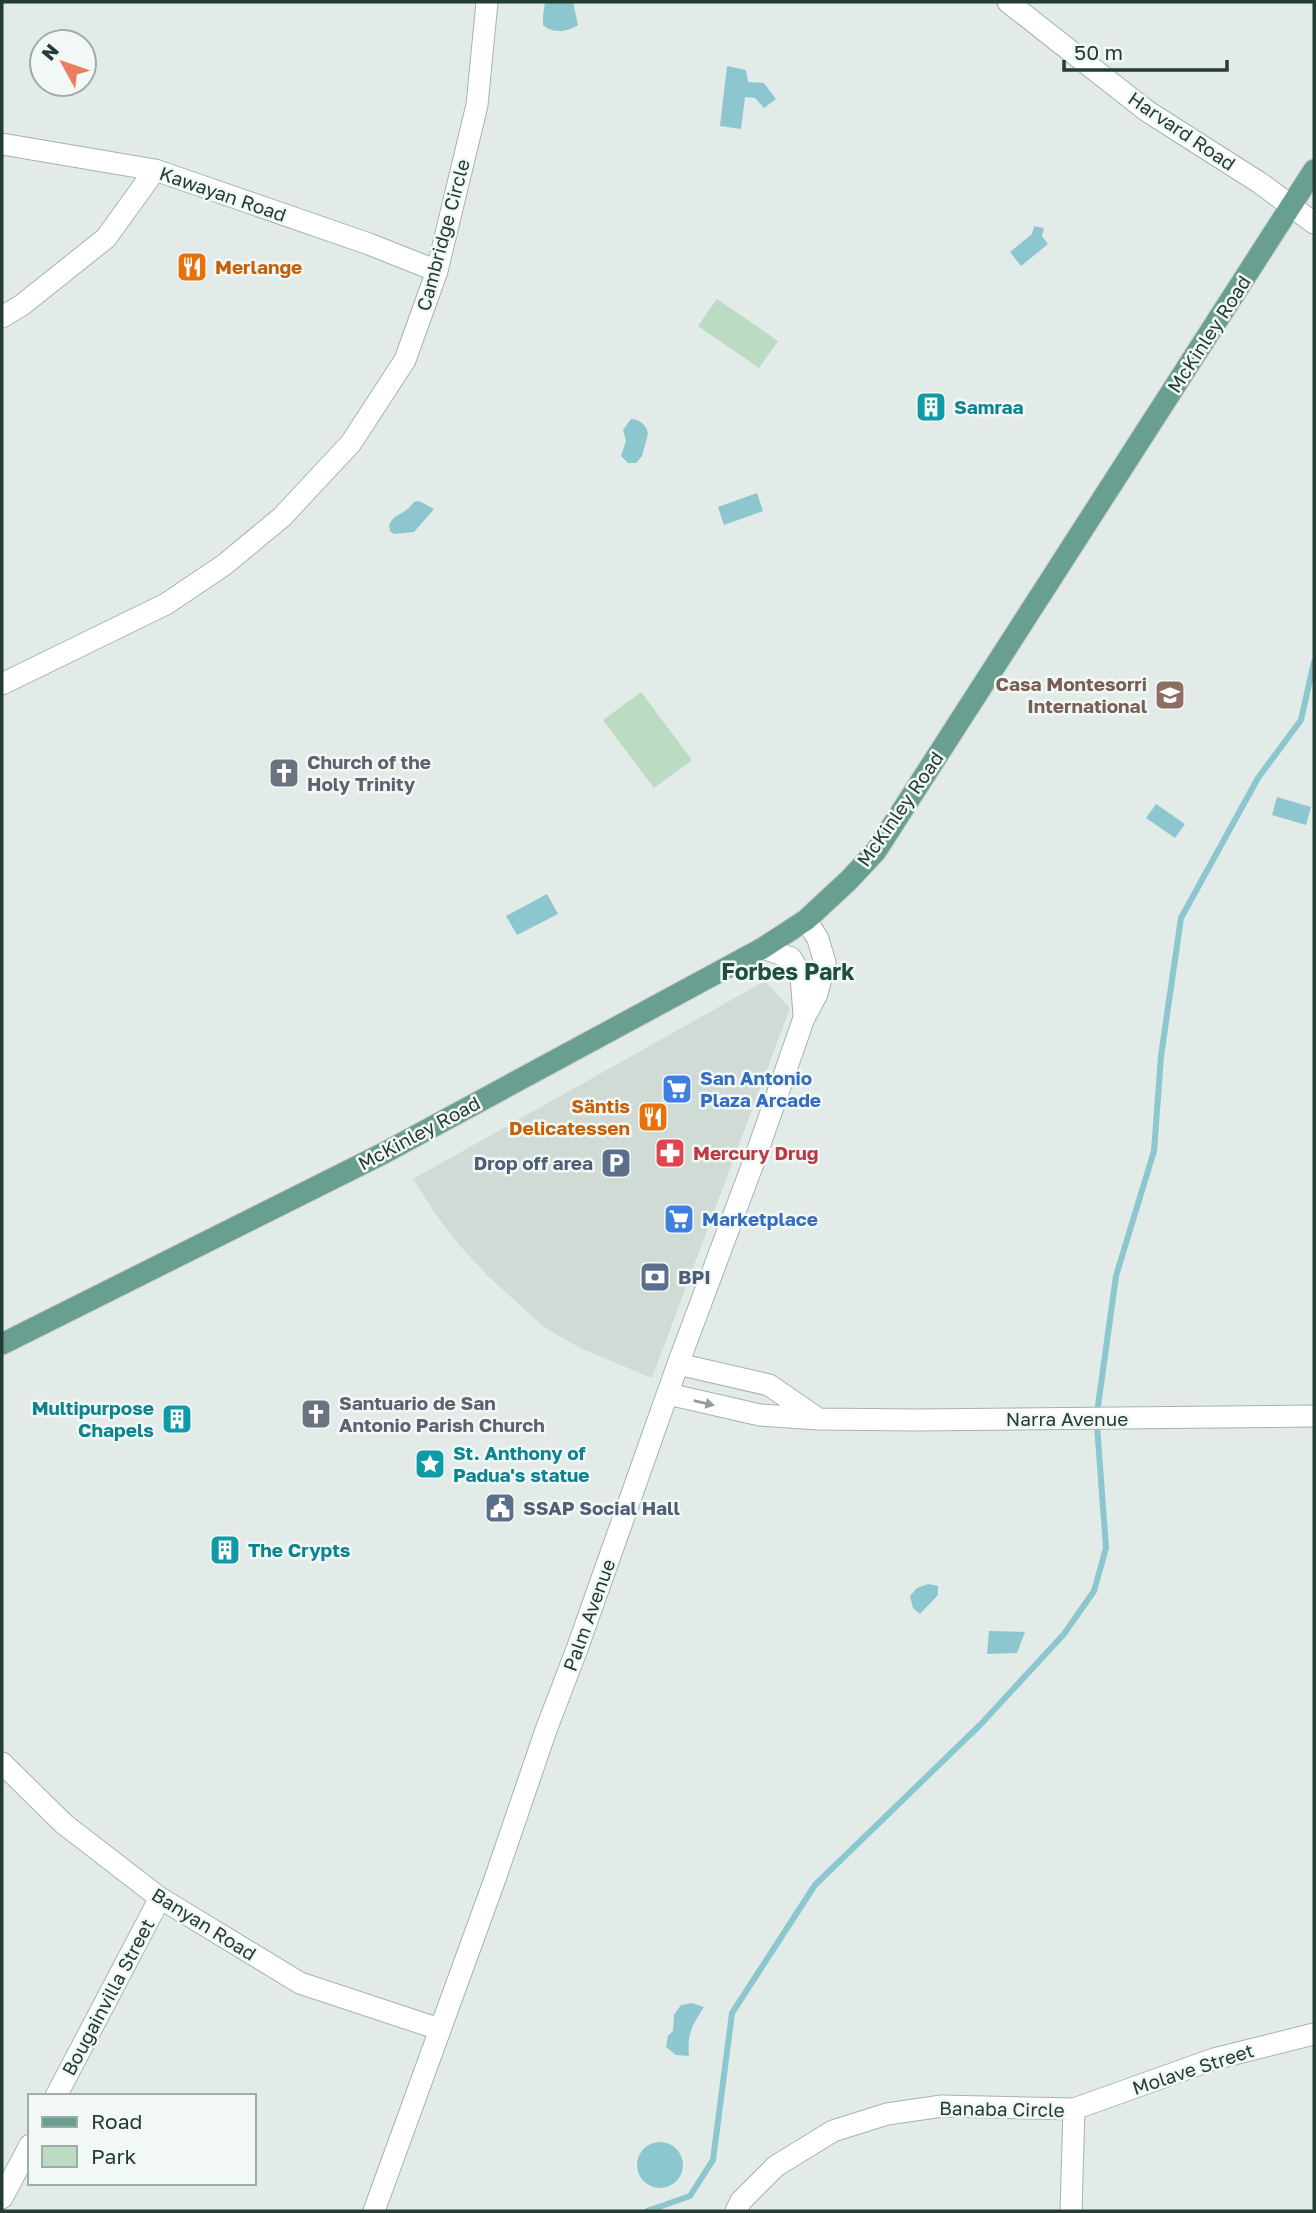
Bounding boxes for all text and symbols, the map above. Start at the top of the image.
north arrow [28,28,98,98]
scale bar [1064,28,1227,72]
text: N [36,39,63,65]
text: 50 m [1074,39,1123,65]
street label: Harvard Road [1124,86,1240,175]
street label: Cambridge Circle [411,156,474,313]
street label: Kawayan Road [157,161,290,226]
restaurant icon: Merlange [175,250,209,284]
place label: Merlange [215,255,302,278]
street label: McKinley Road [1162,271,1255,397]
building icon: Samraa [914,390,948,424]
place label: Samraa [954,395,1024,418]
place label: Casa Montesorri International [995,672,1147,717]
school or university icon: Casa Montesorri International [1153,678,1187,712]
street label: McKinley Road [851,747,948,871]
place label: Church of the Holy Trinity [307,750,431,795]
church icon: Church of the Holy Trinity [267,756,301,790]
district label: Forbes Park [721,957,855,985]
place label: San Antonio Plaza Arcade [700,1066,821,1111]
supermarket icon: San Antonio Plaza Arcade [660,1072,694,1106]
street label: McKinley Road [354,1091,484,1174]
place label: Säntis Delicatessen [509,1094,630,1139]
restaurant icon: Säntis Delicatessen [636,1100,670,1134]
pharmacy icon: Mercury Drug [653,1136,687,1170]
place label: Mercury Drug [693,1141,819,1164]
parking icon: Drop off area [599,1146,633,1180]
place label: Drop off area [474,1151,593,1174]
supermarket icon: Marketplace [662,1202,696,1236]
place label: Marketplace [702,1207,818,1230]
bank icon: BPI [638,1260,672,1294]
place label: BPI [678,1265,711,1288]
place label: Santuario de San Antonio Parish Church [339,1391,545,1436]
place label: Multipurpose Chapels [32,1396,154,1441]
church icon: Santuario de San Antonio Parish Church [299,1397,333,1431]
one-way arrow [693,1397,715,1408]
building icon: Multipurpose Chapels [160,1402,194,1436]
street label: Narra Avenue [1006,1407,1128,1430]
place label: St. Anthony of Padua's statue [453,1441,590,1486]
place icon: St. Anthony of Padua's statue [413,1447,447,1481]
public building icon: SSAP Social Hall [483,1491,517,1525]
place label: SSAP Social Hall [523,1496,680,1519]
building icon: The Crypts [208,1533,242,1567]
place label: The Crypts [248,1538,351,1561]
street label: Palm Avenue [558,1556,619,1674]
street label: Banyan Road [148,1882,261,1965]
street label: Bougainvilla Street [57,1915,159,2079]
street label: Molave Street [1129,2038,1257,2099]
legend [28,2094,256,2185]
street label: Banaba Circle [939,2096,1065,2121]
text: Road [91,2108,142,2134]
text: Park [91,2143,137,2169]

